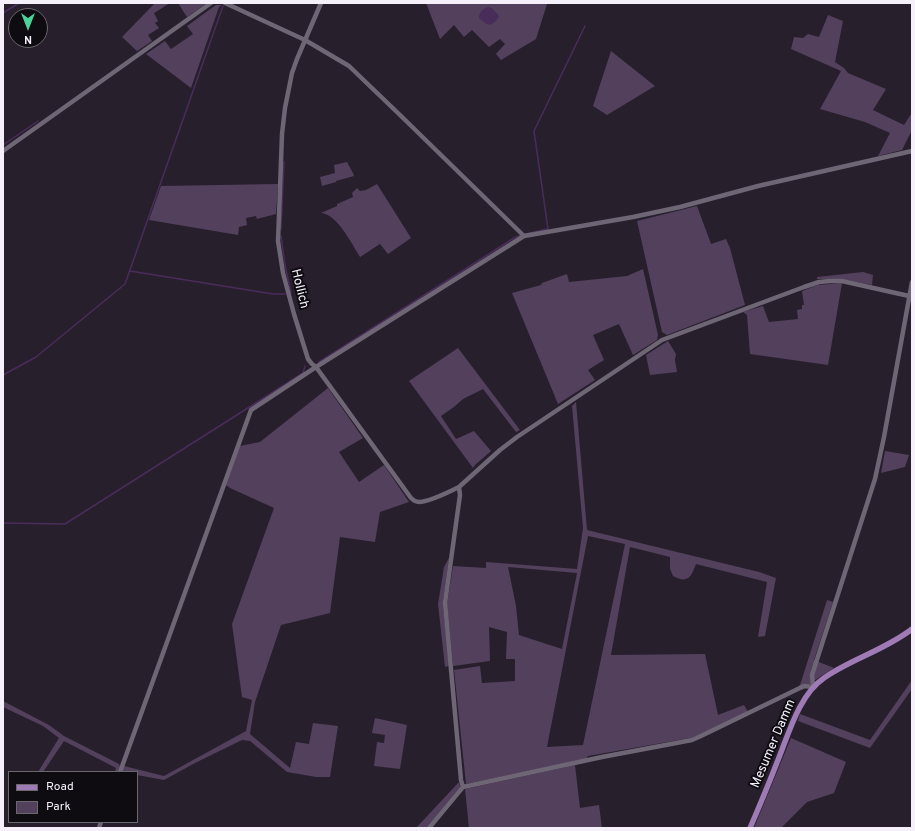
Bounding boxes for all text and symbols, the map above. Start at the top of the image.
north arrow [8,8,48,48]
text: N [24,32,32,46]
street label: Hollich [287,268,311,310]
street label: Mesumer Damm [748,697,800,791]
legend [8,771,138,823]
text: Road [46,779,74,795]
text: Park [46,799,71,815]

